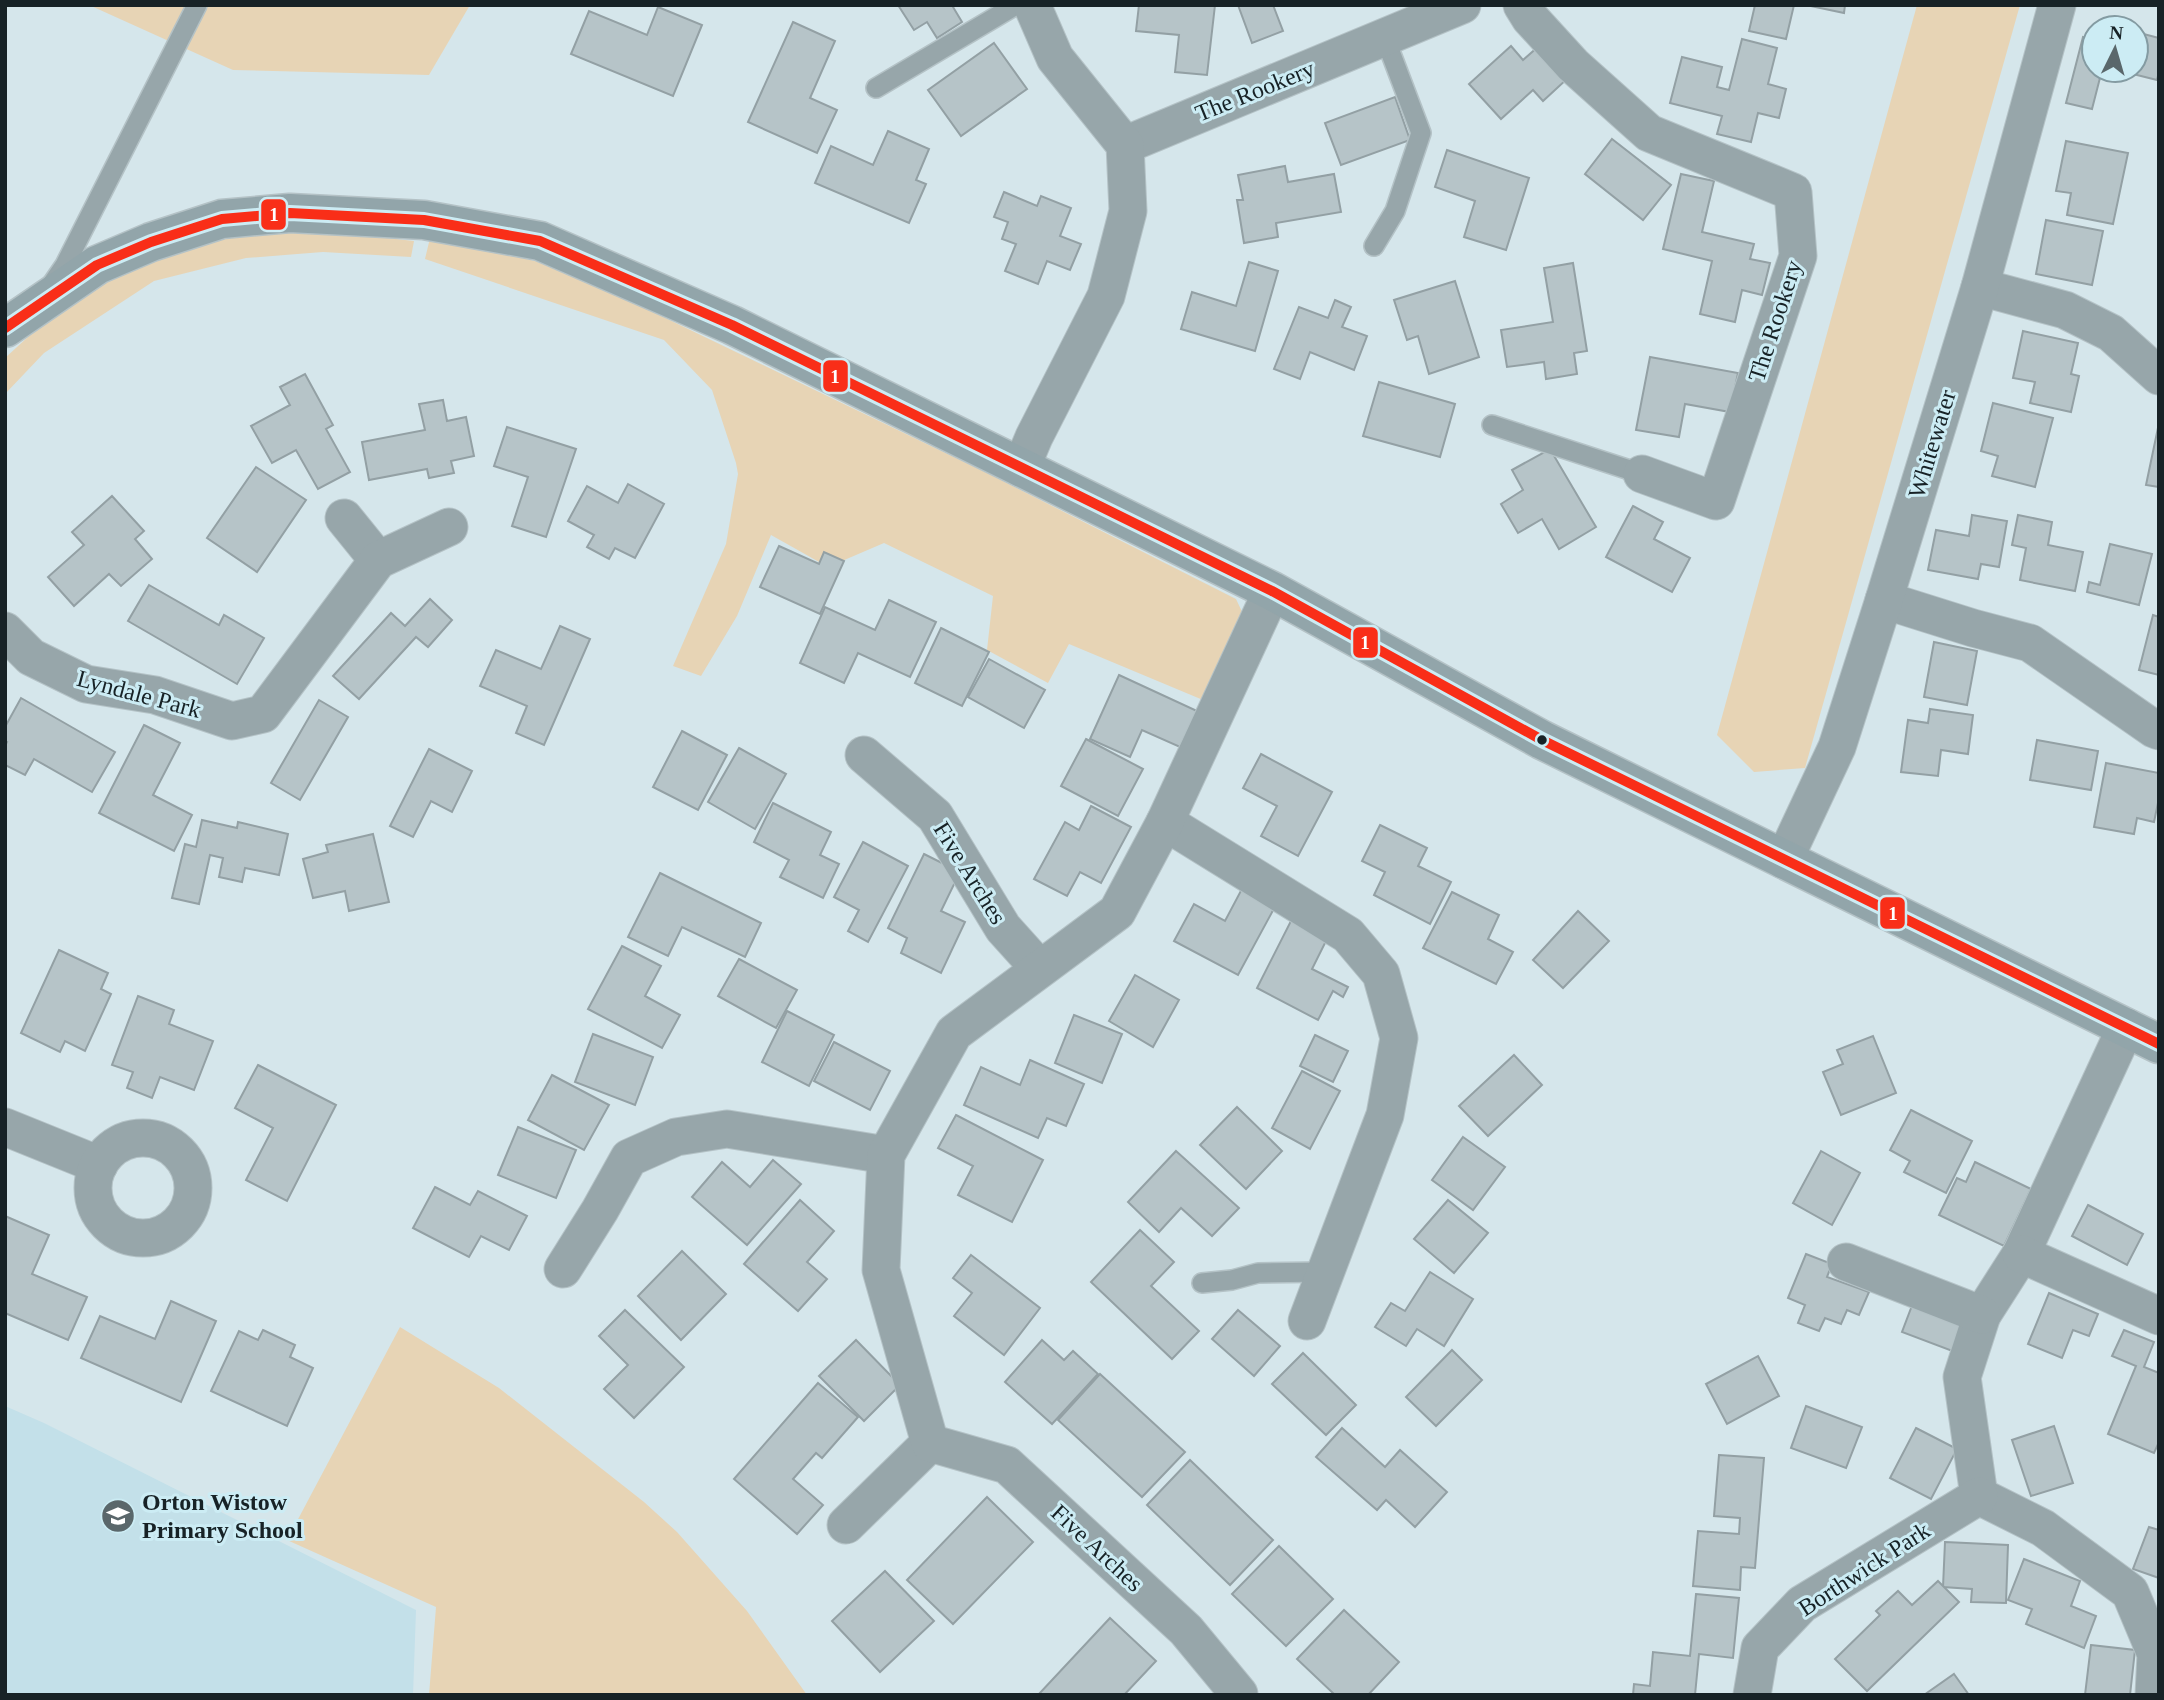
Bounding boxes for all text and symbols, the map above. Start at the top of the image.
north arrow [2080,14,2150,84]
text: N [2109,22,2124,44]
street label: The Rookery [1192,55,1318,127]
line badge: 1 [260,198,287,231]
text: 1 [269,204,279,225]
street label: The Rookery [1743,257,1807,385]
line badge: 1 [822,359,849,393]
text: 1 [830,366,840,387]
street label: Whitewater [1903,387,1961,501]
line badge: 1 [1352,626,1379,659]
text: 1 [1360,632,1370,653]
street label: Lyndale Park [74,665,204,723]
unlabelled marker [1535,733,1549,747]
street label: Five Arches [928,817,1012,929]
line badge: 1 [1879,896,1906,930]
text: 1 [1888,903,1898,924]
place label: Orton Wistow Primary School [142,1489,303,1543]
school or university icon: Orton Wistow Primary School [99,1497,137,1535]
street label: Five Arches [1046,1499,1148,1597]
street label: Borthwick Park [1793,1517,1935,1621]

